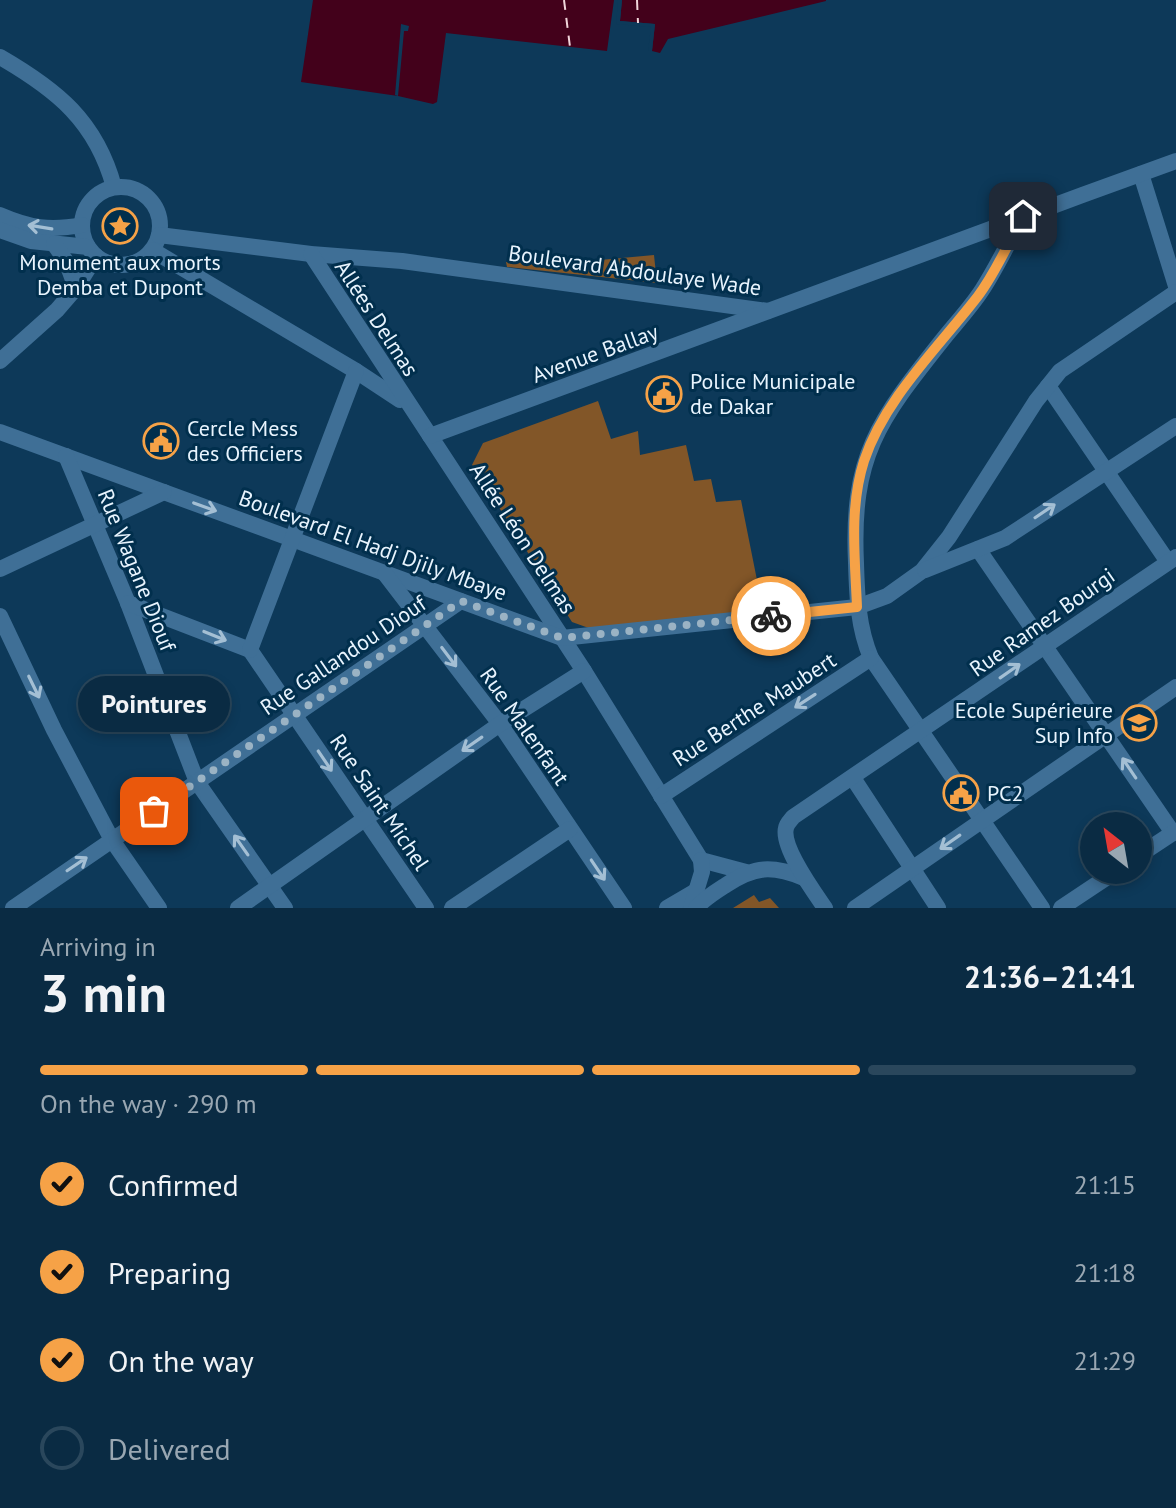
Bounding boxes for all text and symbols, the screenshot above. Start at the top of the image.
pin [989,182,1057,250]
icon: home [1001,194,1045,238]
place icon: Monument aux morts Demba et Dupont [101,207,139,245]
one-way arrow [28,219,53,234]
street label: Boulevard Abdoulaye Wade [507,238,763,302]
place label: Monument aux morts Demba et Dupont [19,248,221,301]
street label: Allées Delmas [329,255,425,381]
street label: Avenue Ballay [528,317,663,389]
place label: Police Municipale de Dakar [690,367,856,420]
public building icon: Police Municipale de Dakar [645,375,683,413]
place label: Cercle Mess des Officiers [187,414,303,467]
public building icon: Cercle Mess des Officiers [142,422,180,460]
street label: Allée Léon Delmas [464,457,582,619]
street label: Boulevard El Hadj Djily Mbaye [235,483,511,607]
street label: Rue Wagane Diouf [92,485,183,656]
one-way arrow [192,501,217,515]
one-way arrow [1034,503,1056,519]
street label: Rue Ramez Bourgi [964,561,1120,683]
courier [731,576,811,656]
street label: Rue Gallandou Diouf [255,589,432,721]
icon: bike [749,594,793,638]
one-way arrow [202,630,227,644]
street label: Rue Berthe Maubert [667,645,841,772]
one-way arrow [440,646,457,667]
street label: Rue Malenfant [474,662,576,791]
one-way arrow [998,663,1020,679]
one-way arrow [27,674,42,698]
callout: Pointures [78,675,230,731]
text: Pointures [101,687,207,720]
one-way arrow [795,693,817,710]
place label: Ecole Supérieure Sup Info [955,696,1113,749]
school or university icon: Ecole Supérieure Sup Info [1120,704,1158,742]
street label: Rue Saint Michel [324,728,436,876]
one-way arrow [461,736,483,753]
one-way arrow [317,749,333,771]
one-way arrow [1121,758,1137,780]
public building icon: PC2 [942,774,980,812]
pin [120,777,188,845]
place label: PC2 [987,779,1023,807]
icon: bag [132,789,176,833]
north arrow [1080,812,1152,884]
map controls [1080,812,1152,884]
one-way arrow [233,834,249,856]
one-way arrow [940,834,962,850]
one-way arrow [65,856,88,872]
one-way arrow [590,858,606,880]
text: Arriving in [40,930,156,963]
text: 21:36–21:41 [964,957,1136,996]
text: 3 min [40,959,167,1026]
text: On the way · 290 m [40,1087,257,1120]
icon: check [40,1162,84,1206]
text: Confirmed [108,1165,239,1204]
text: 21:15 [1074,1168,1136,1201]
icon: check [40,1250,84,1294]
text: Preparing [108,1253,231,1292]
text: 21:18 [1074,1256,1136,1289]
icon: check [40,1338,84,1382]
text: On the way [108,1341,254,1380]
text: 21:29 [1074,1344,1136,1377]
text: Delivered [108,1429,231,1468]

